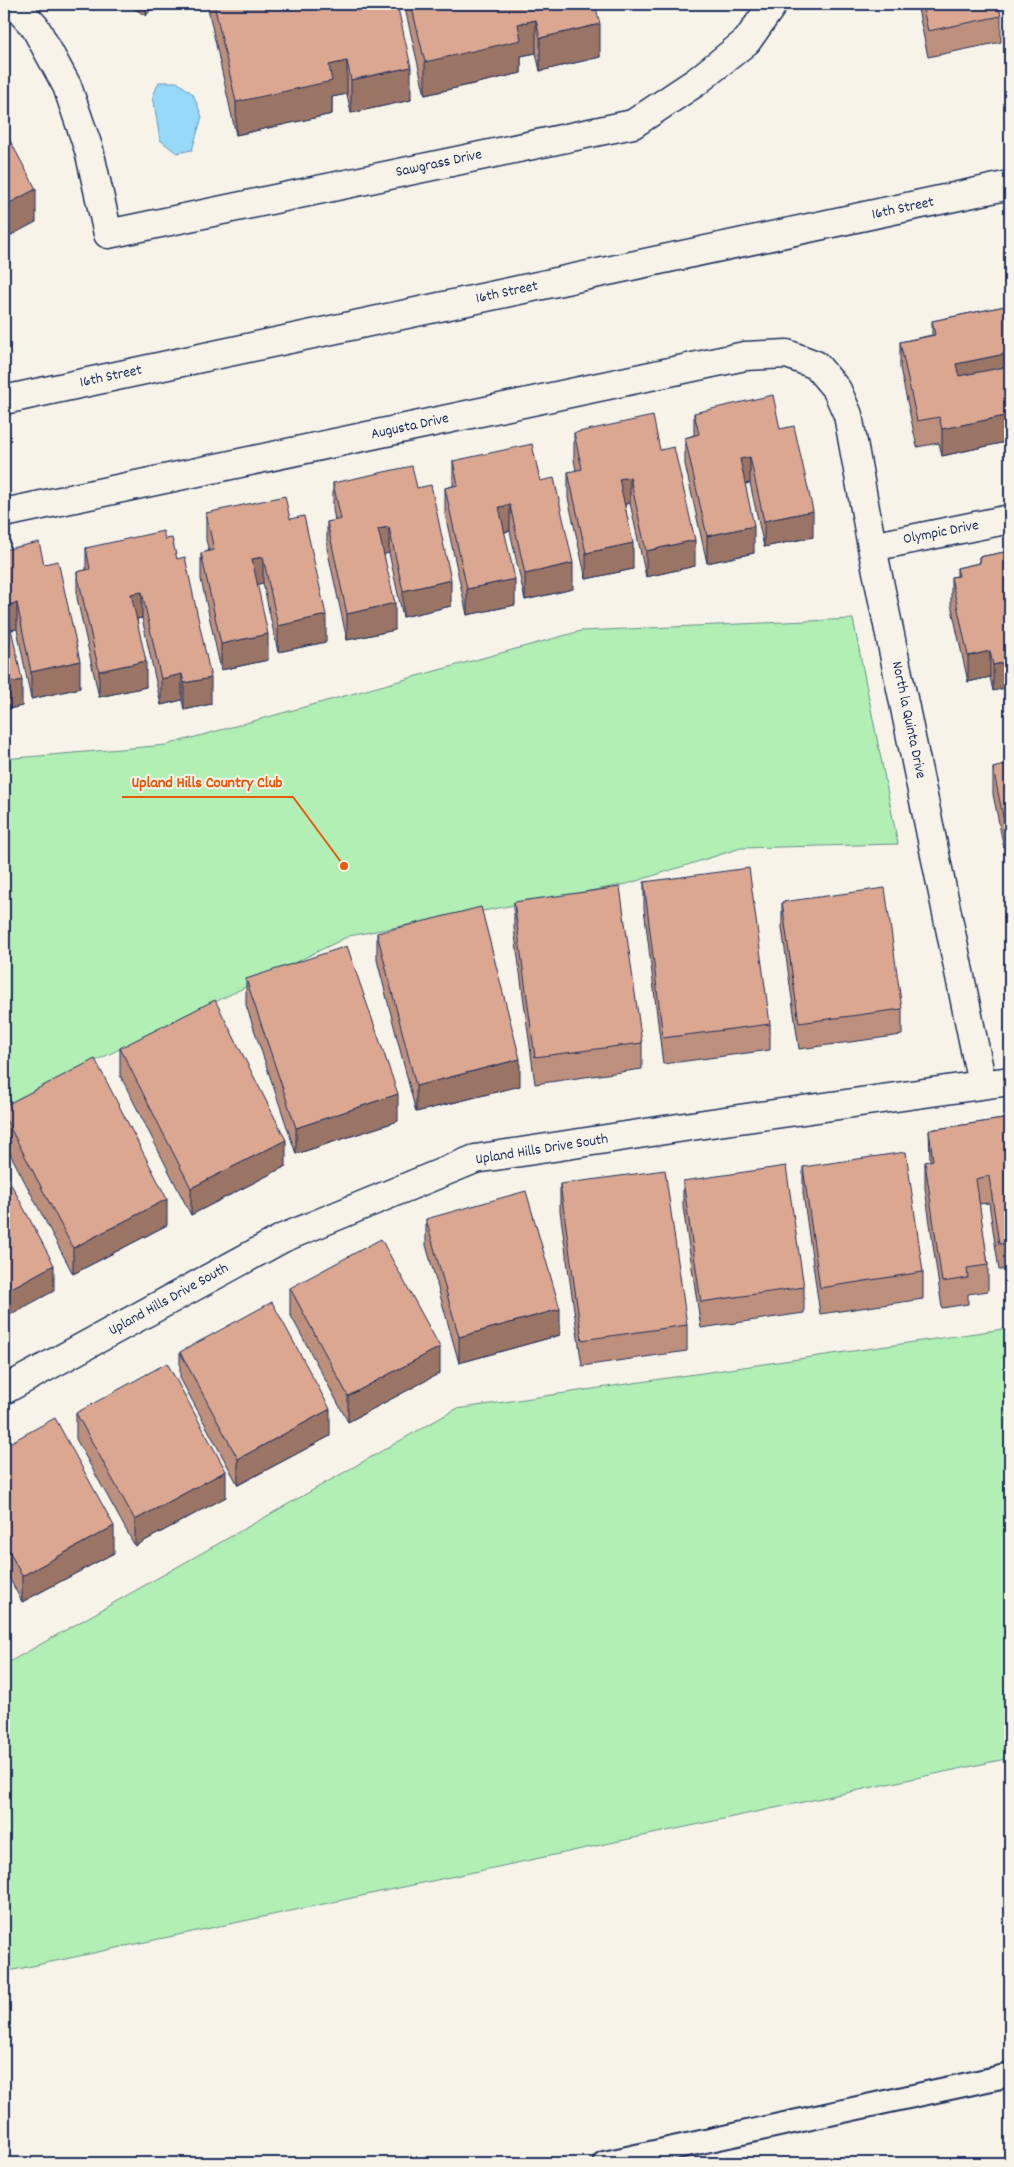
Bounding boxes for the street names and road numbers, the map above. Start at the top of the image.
street label: Sawgrass Drive [394,144,484,184]
street label: 16th Street [870,192,937,226]
street label: 16th Street [474,276,541,310]
street label: 16th Street [78,360,145,394]
street label: Augusta Drive [369,408,451,446]
street label: Olympic Drive [901,515,981,551]
street label: North la Quinta Drive [885,659,931,781]
street label: Upland Hills Drive South [474,1129,610,1171]
street label: Upland Hills Drive South [105,1258,233,1342]

